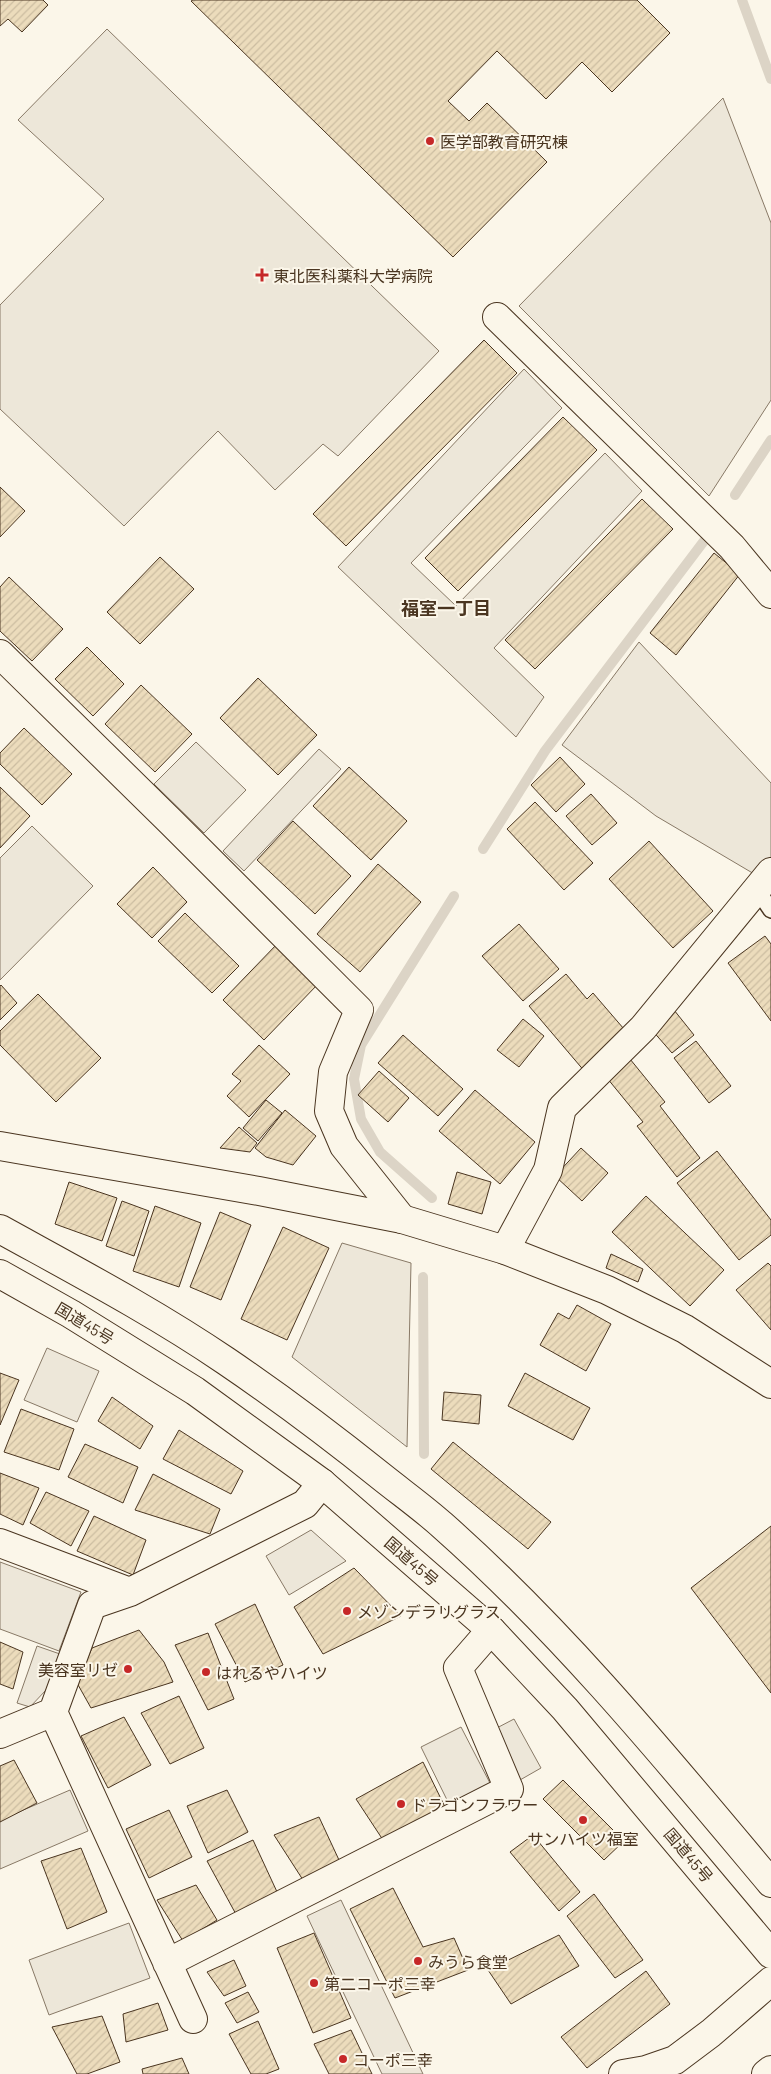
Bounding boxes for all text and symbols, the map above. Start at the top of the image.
place label: 医学部教育研究棟 [440,132,568,151]
marker: 医学部教育研究棟 [424,135,436,147]
place label: 東北医科薬科大学病院 [273,266,433,285]
marker: 東北医科薬科大学病院 [255,268,269,282]
district label: 福室一丁目 [401,597,491,619]
street label: 国道45号 [52,1298,118,1348]
street label: 国道45号 [381,1532,443,1590]
place label: メゾンデラリグラス [357,1602,501,1621]
marker: メゾンデラリグラス [341,1605,353,1617]
place label: 美容室リゼ [38,1660,118,1679]
marker: 美容室リゼ [122,1663,134,1675]
place label: はれるやハイツ [216,1663,328,1682]
marker: はれるやハイツ [200,1666,212,1678]
place label: ドラゴンフラワー [411,1795,539,1814]
marker: ドラゴンフラワー [395,1798,407,1810]
marker: サンハイツ福室 [577,1814,589,1826]
street label: 国道45号 [661,1824,717,1886]
place label: サンハイツ福室 [527,1829,639,1848]
place label: みうら食堂 [428,1952,508,1971]
marker: みうら食堂 [412,1955,424,1967]
place label: 第二コーポ三幸 [324,1974,436,1993]
marker: 第二コーポ三幸 [308,1977,320,1989]
place label: コーポ三幸 [353,2050,433,2069]
marker: コーポ三幸 [337,2053,349,2065]

